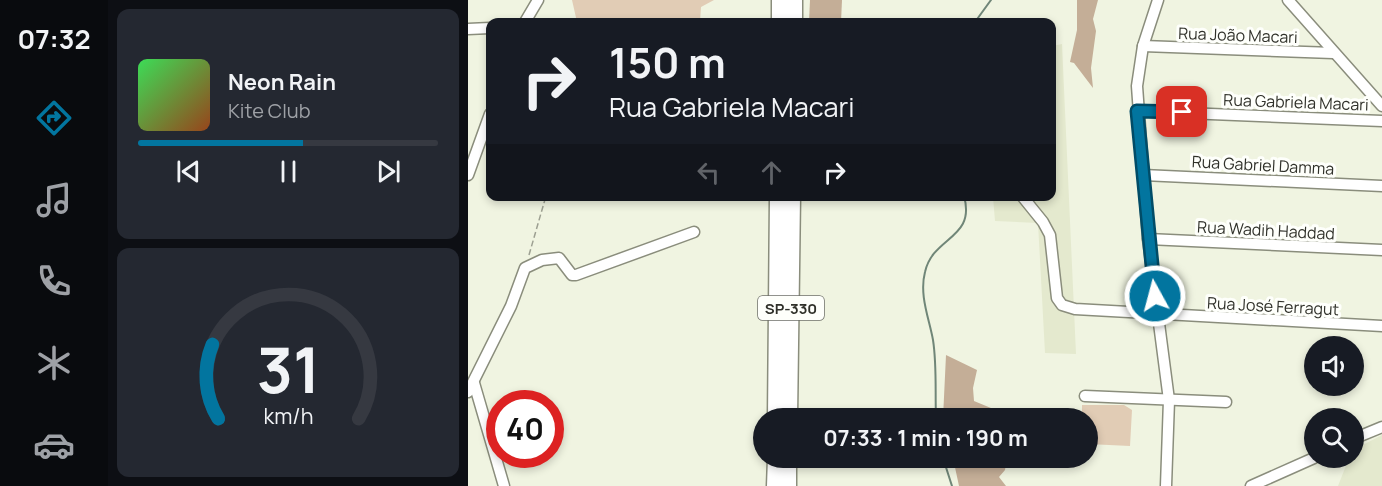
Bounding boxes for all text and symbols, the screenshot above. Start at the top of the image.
text: 07:32 [17,20,91,57]
street label: Rua João Macari [1178,22,1298,48]
text: 150 m [609,33,726,91]
icon: right [510,42,588,120]
text: Neon Rain [228,67,336,97]
pin [1156,86,1207,137]
text: Rua Gabriela Macari [609,88,855,125]
street label: Rua Gabriela Macari [1223,88,1369,116]
icon: arrive [1165,95,1198,128]
icon: directions [33,97,75,139]
text: Kite Club [228,97,311,124]
street label: Rua Gabriel Damma [1191,150,1335,180]
icon: previous [172,155,205,188]
icon: pause [272,155,305,188]
icon: next [372,155,405,188]
icon: left [692,156,725,189]
icon: ahead [755,156,788,189]
icon: right [818,156,851,189]
icon: music [33,179,75,221]
street label: Rua Wadih Haddad [1197,215,1335,245]
icon: phone [33,260,75,302]
position arrow [1123,264,1187,328]
street label: Rua José Ferragut [1206,292,1340,320]
road number: SP-330 [758,296,824,320]
text: 31 [256,326,320,412]
map controls [1304,336,1364,468]
button: sound [1304,336,1364,396]
icon: climate [33,342,75,384]
speed limit sign: 40 [486,390,564,468]
text: km/h [263,402,313,431]
button: search [1304,408,1364,468]
text: 07:33 · 1 min · 190 m [823,423,1028,453]
icon: car [33,424,75,466]

